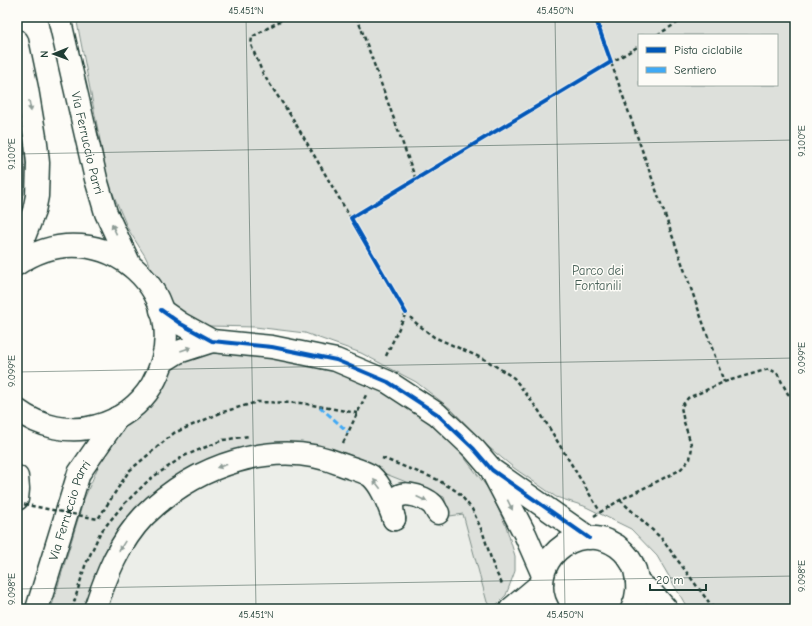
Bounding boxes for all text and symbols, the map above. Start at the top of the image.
text: 45.451°N [228,5,264,17]
text: 45.450°N [536,5,574,17]
north arrow [34,34,74,74]
legend [638,34,778,86]
text: Pista ciclabile [674,43,743,57]
text: N [38,50,51,58]
text: Sentiero [674,63,716,77]
street label: Via Ferruccio Parri [68,90,107,196]
one-way arrow [28,100,34,113]
text: 9.100°E [796,125,808,157]
text: 9.100°E [6,138,18,170]
one-way arrow [111,224,117,235]
park label: Parco dei Fontanili [572,263,624,293]
text: 9.099°E [796,342,808,374]
one-way arrow [180,346,192,352]
text: 9.099°E [6,355,18,387]
street label: Via Ferruccio Parri [46,457,94,562]
one-way arrow [216,463,228,469]
one-way arrow [372,478,381,489]
one-way arrow [417,497,429,503]
one-way arrow [507,499,513,510]
one-way arrow [119,540,126,551]
text: 9.098°E [796,560,808,592]
scale bar [650,566,706,592]
text: 9.098°E [6,573,18,605]
text: 20 m [656,573,684,587]
text: 45.451°N [238,609,274,621]
text: 45.450°N [546,609,584,621]

